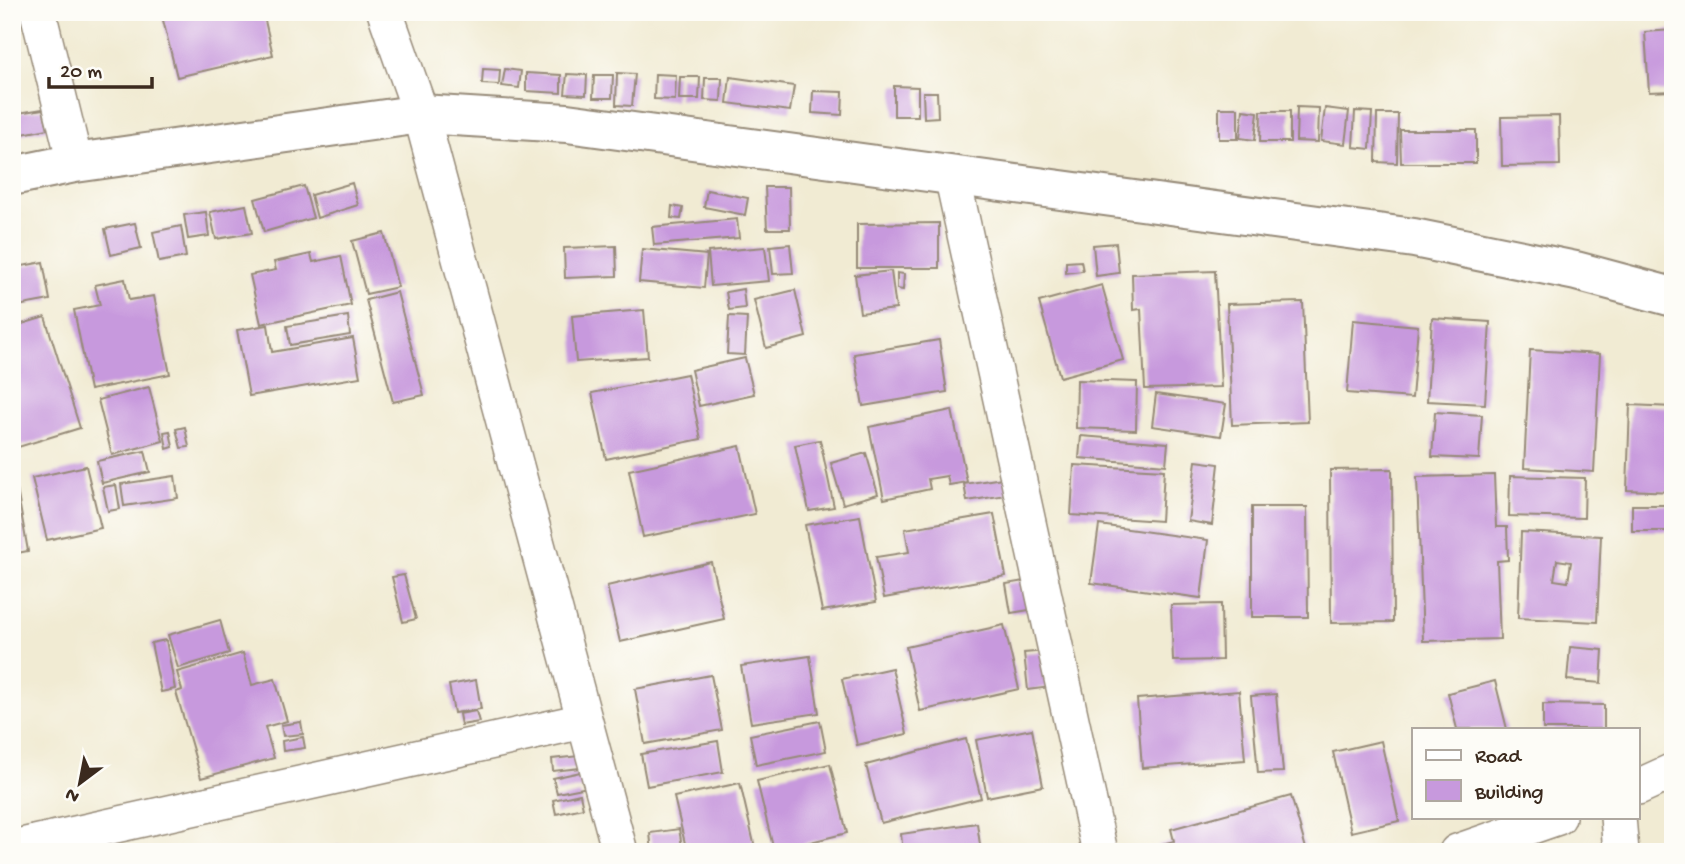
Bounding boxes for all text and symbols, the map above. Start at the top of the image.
scale bar [49,46,152,90]
text: 20 m [60,61,102,86]
legend [1412,728,1640,818]
text: Road [1475,746,1523,771]
north arrow [46,748,116,818]
text: N [61,781,84,807]
text: Building [1474,782,1544,807]

